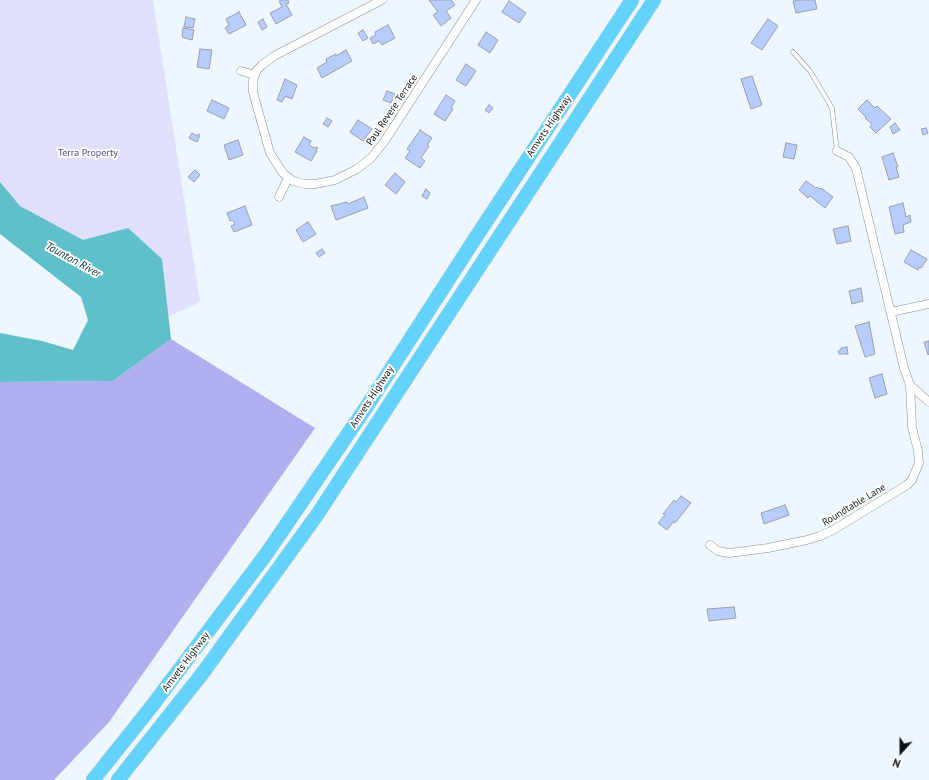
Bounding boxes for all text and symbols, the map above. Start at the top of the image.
street label: Paul Revere Terrace [364,72,420,148]
street label: Amvets Highway [524,93,574,159]
park label: Terra Property [58,147,118,159]
water label: Taunton River [43,239,103,281]
street label: Amvets Highway [348,364,396,430]
street label: Roundtable Lane [820,481,888,529]
street label: Amvets Highway [160,630,212,694]
north arrow [881,732,921,772]
text: N [891,755,903,771]

